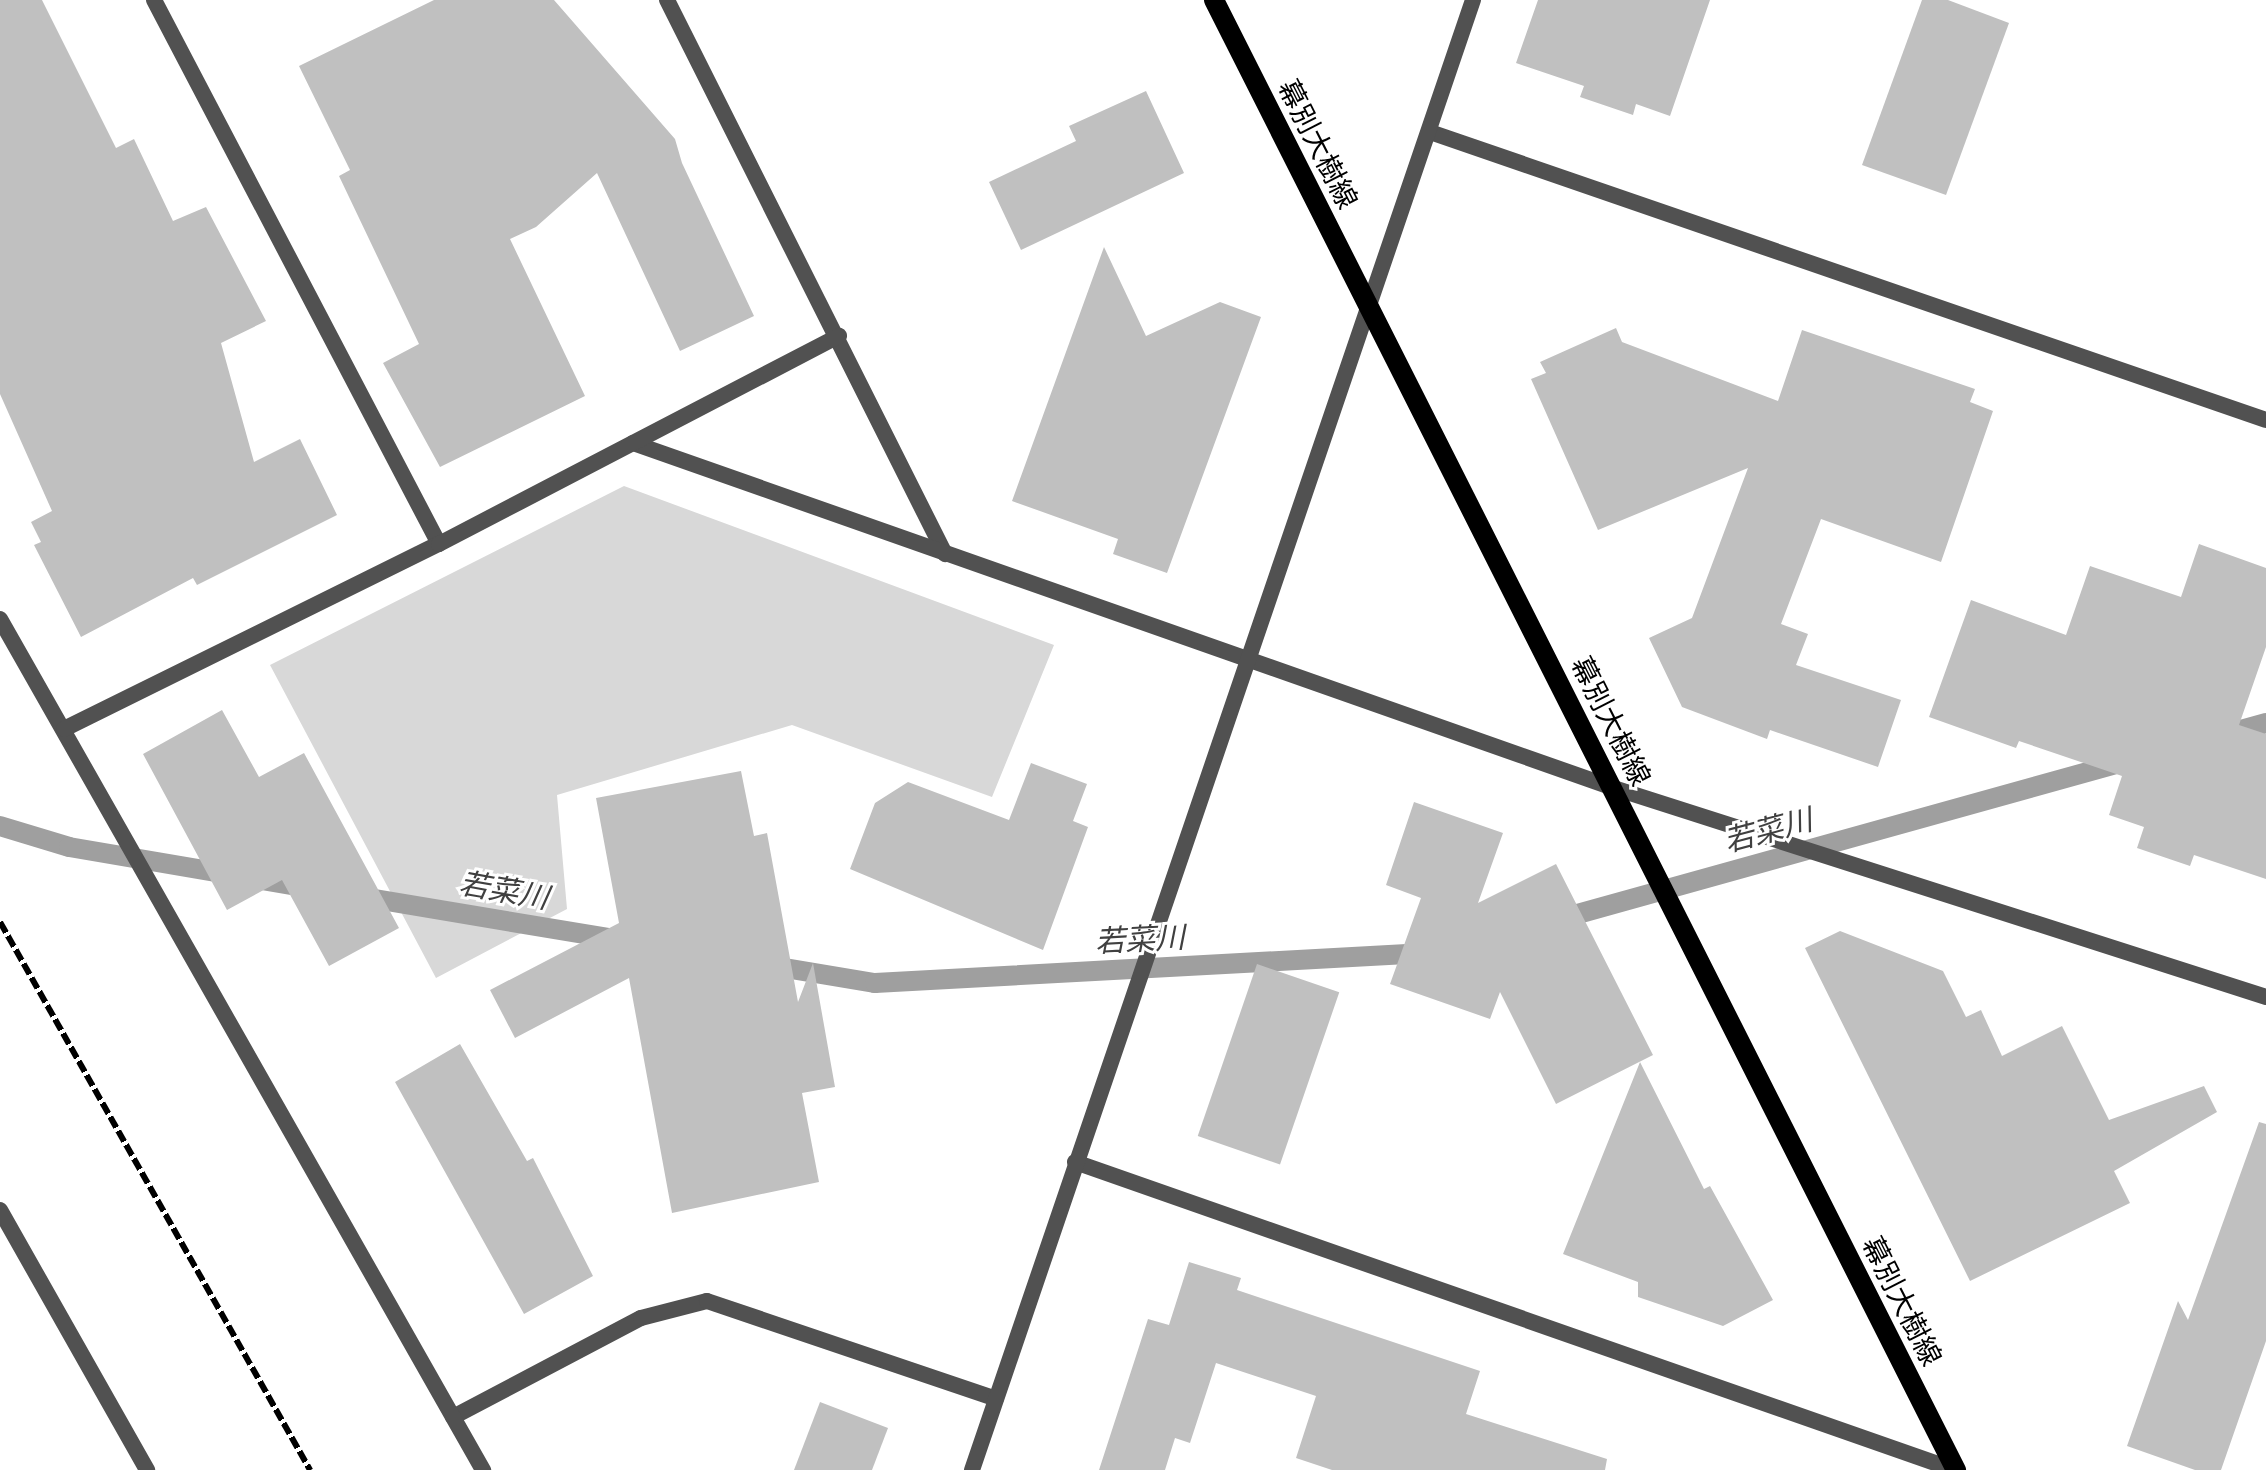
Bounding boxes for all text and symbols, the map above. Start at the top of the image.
street label: 幕別大樹線 [1271,74,1365,214]
street label: 幕別大樹線 [1564,651,1658,791]
water label: 若菜川 [1720,801,1816,859]
water label: 若菜川 [457,864,551,916]
water label: 若菜川 [1094,919,1186,959]
street label: 幕別大樹線 [1855,1231,1949,1371]

